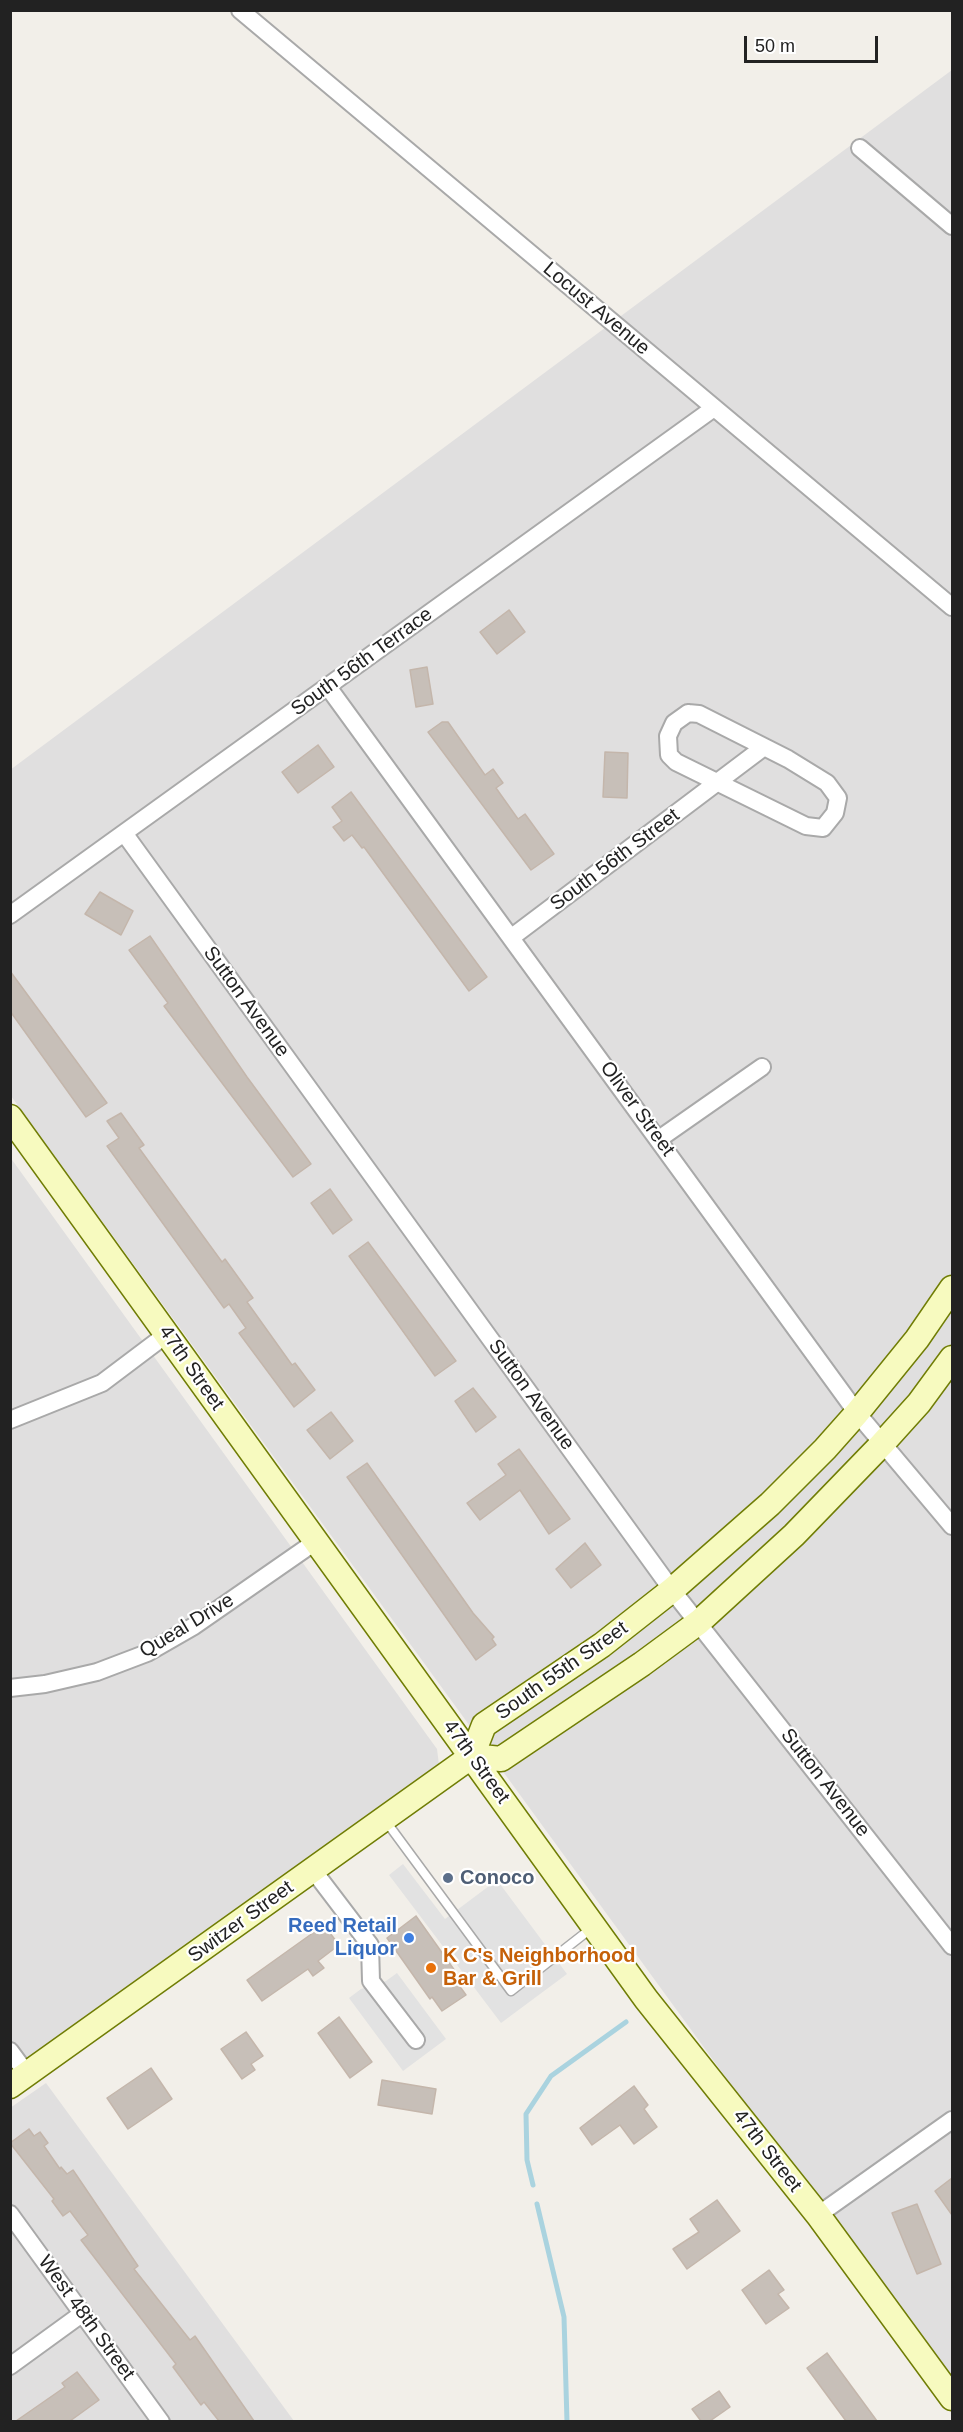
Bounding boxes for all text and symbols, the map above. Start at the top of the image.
scale bar [747,24,880,62]
text: 50 m [755,36,795,56]
street label: Locust Avenue [538,257,654,361]
street label: South 56th Terrace [287,603,437,721]
street label: South 56th Street [546,804,684,916]
street label: Sutton Avenue [198,942,294,1062]
street label: Oliver Street [595,1057,679,1161]
street label: 47th Street [153,1321,229,1415]
street label: Sutton Avenue [483,1335,579,1455]
street label: Queal Drive [136,1589,238,1663]
street label: South 55th Street [491,1617,633,1725]
street label: 47th Street [438,1715,514,1809]
street label: Sutton Avenue [775,1724,875,1842]
place label: Conoco [460,1866,534,1890]
marker: Conoco [441,1871,455,1885]
street label: Switzer Street [184,1876,298,1968]
place label: Reed Retail Liquor [288,1914,397,1961]
marker: Reed Retail Liquor [402,1931,416,1945]
place label: K C's Neighborhood Bar & Grill [443,1944,636,1991]
marker: K C's Neighborhood Bar & Grill [424,1961,438,1975]
street label: 47th Street [727,2105,807,2197]
street label: West 48th Street [33,2251,139,2385]

